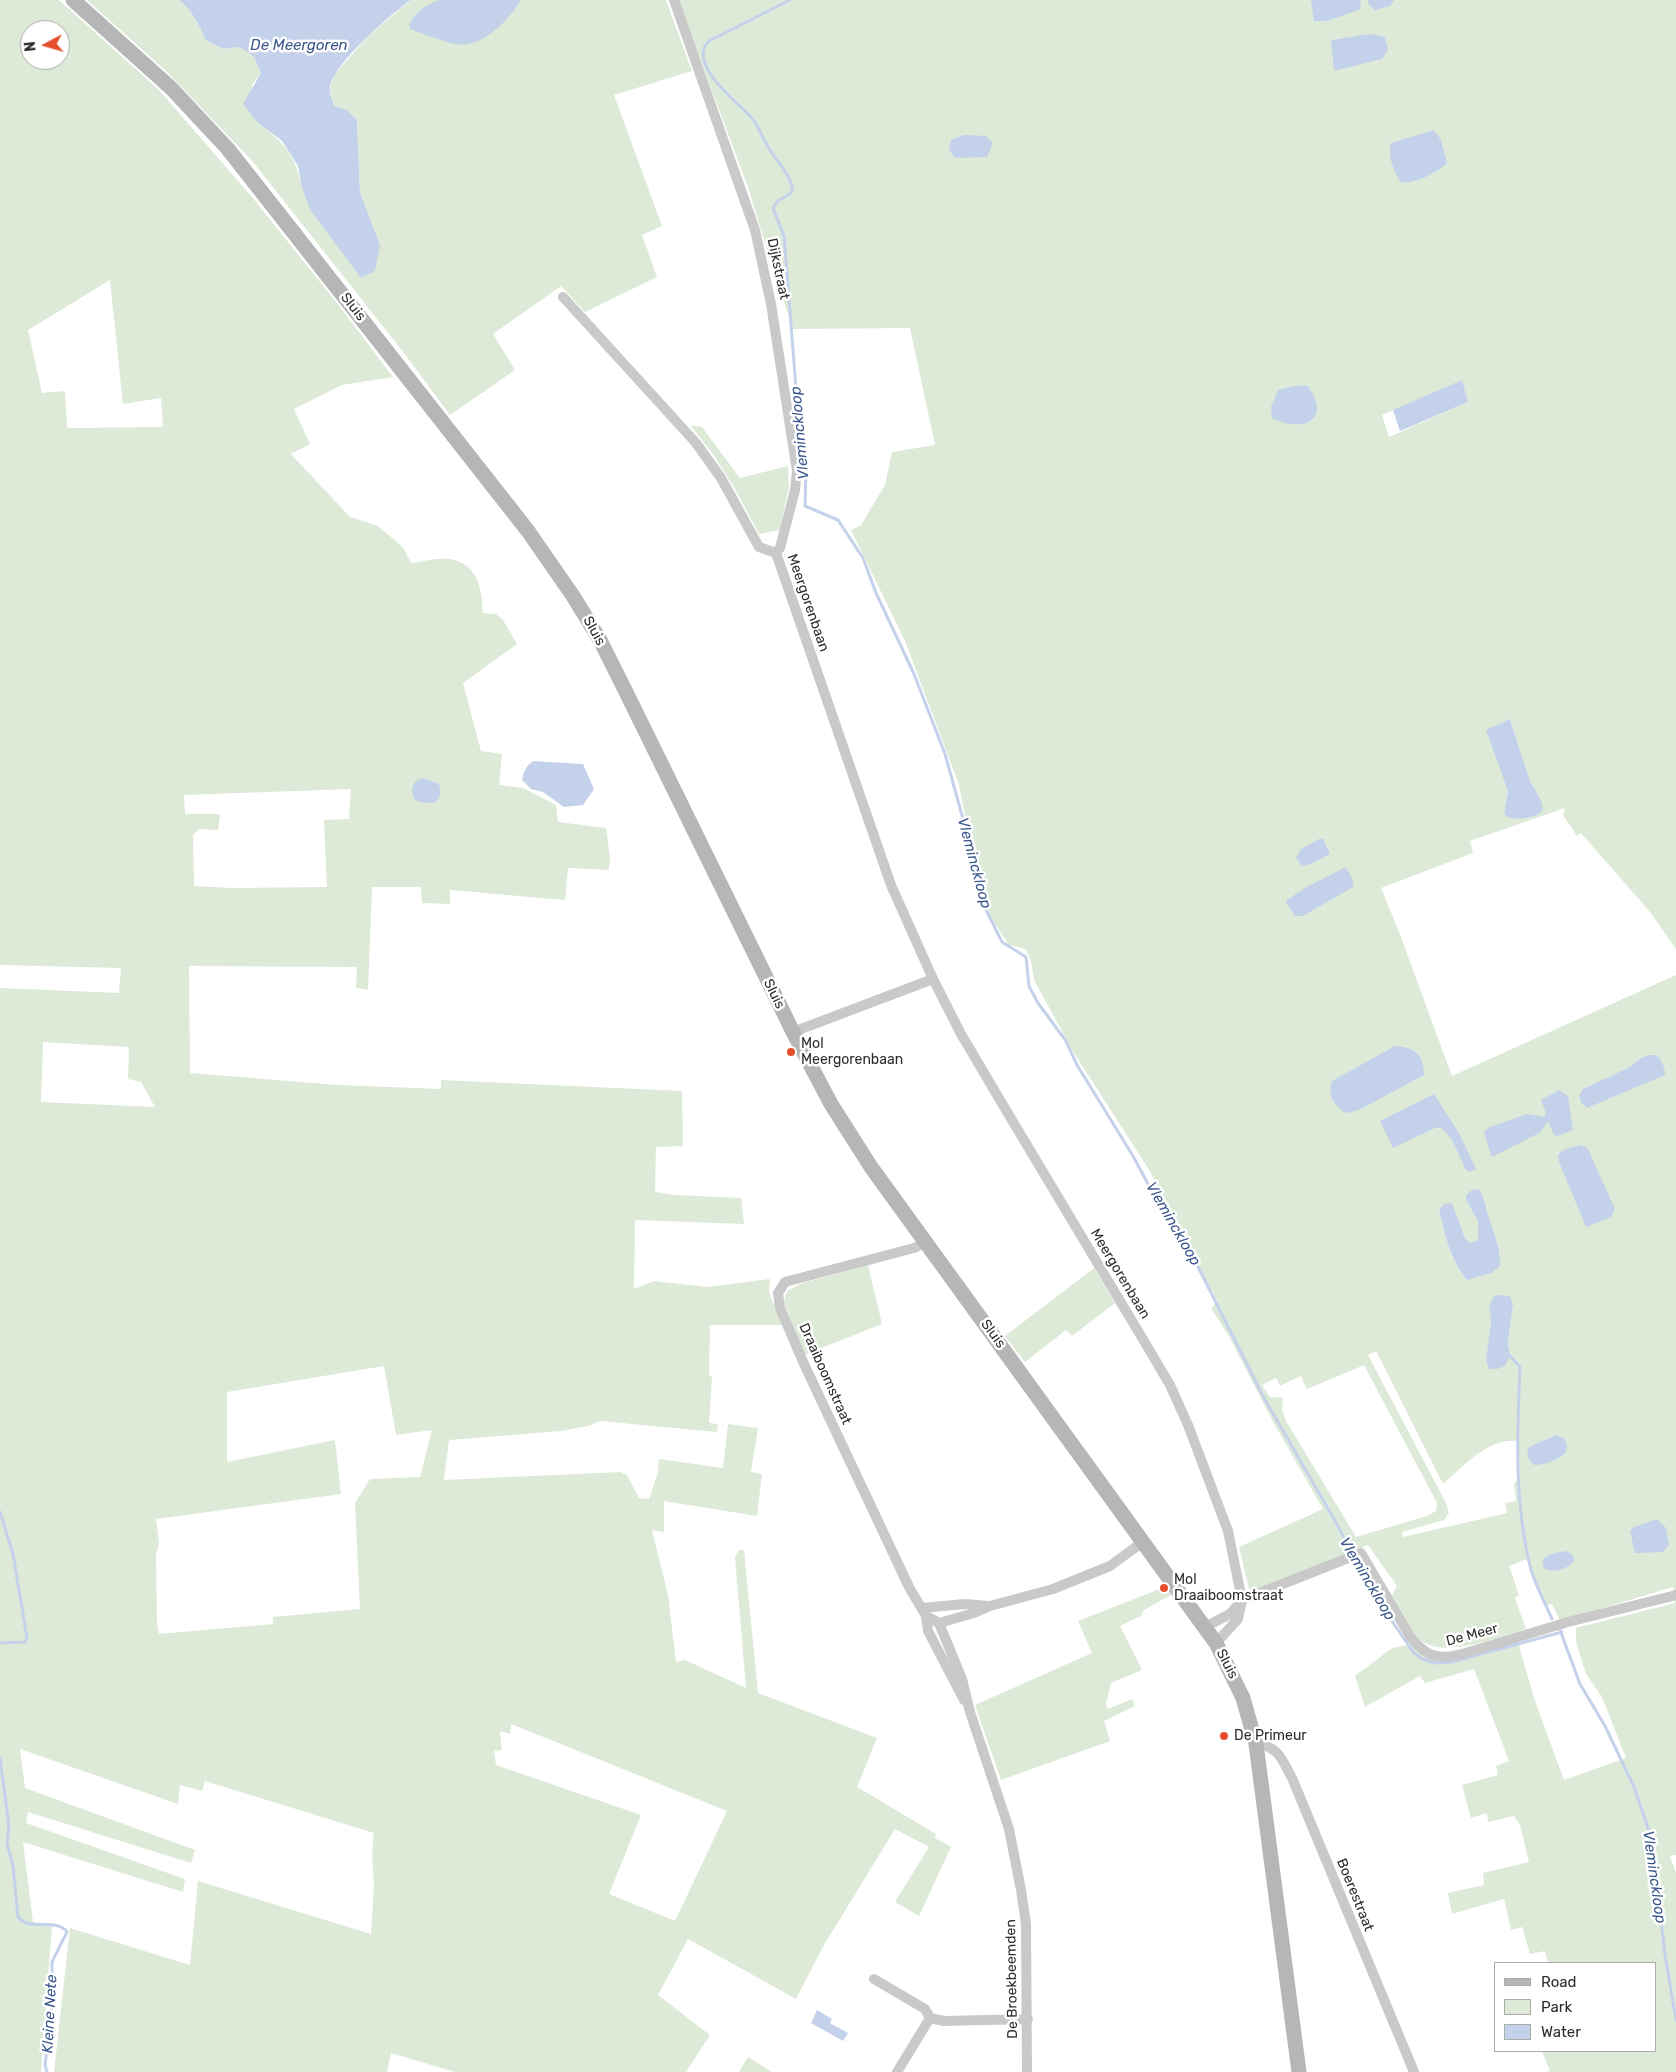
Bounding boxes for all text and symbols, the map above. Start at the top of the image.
north arrow [20,20,70,70]
water label: De Meergoren [250,37,348,55]
text: N [22,41,40,52]
street label: Dijkstraat [763,237,793,301]
street label: Sluis [337,290,369,324]
water label: Vleminckloop [787,386,813,480]
street label: Meergorenbaan [783,552,833,654]
street label: Sluis [579,613,609,649]
water label: Vleminckloop [953,815,995,911]
street label: Sluis [760,976,788,1012]
place label: Mol Meergorenbaan [801,1036,903,1068]
marker: Mol Meergorenbaan [785,1046,797,1058]
water label: Vleminckloop [1142,1179,1204,1269]
street label: Meergorenbaan [1086,1226,1154,1322]
street label: Sluis [977,1316,1009,1352]
street label: Draaiboomstraat [795,1321,855,1427]
water label: Vleminckloop [1335,1534,1399,1624]
place label: Mol Draaiboomstraat [1174,1572,1283,1604]
marker: Mol Draaiboomstraat [1158,1582,1170,1594]
street label: De Meer [1444,1620,1500,1650]
street label: Sluis [1212,1646,1242,1682]
place label: De Primeur [1234,1728,1307,1744]
marker: De Primeur [1218,1730,1230,1742]
water label: Vleminckloop [1639,1829,1669,1925]
street label: Boerestraat [1333,1856,1377,1934]
street label: De Broekbeemden [1003,1919,1021,2039]
legend [1494,1962,1656,2052]
text: Road [1541,1973,1577,1991]
water label: Kleine Nete [39,1974,61,2054]
text: Park [1541,1998,1572,2016]
text: Water [1541,2023,1581,2041]

